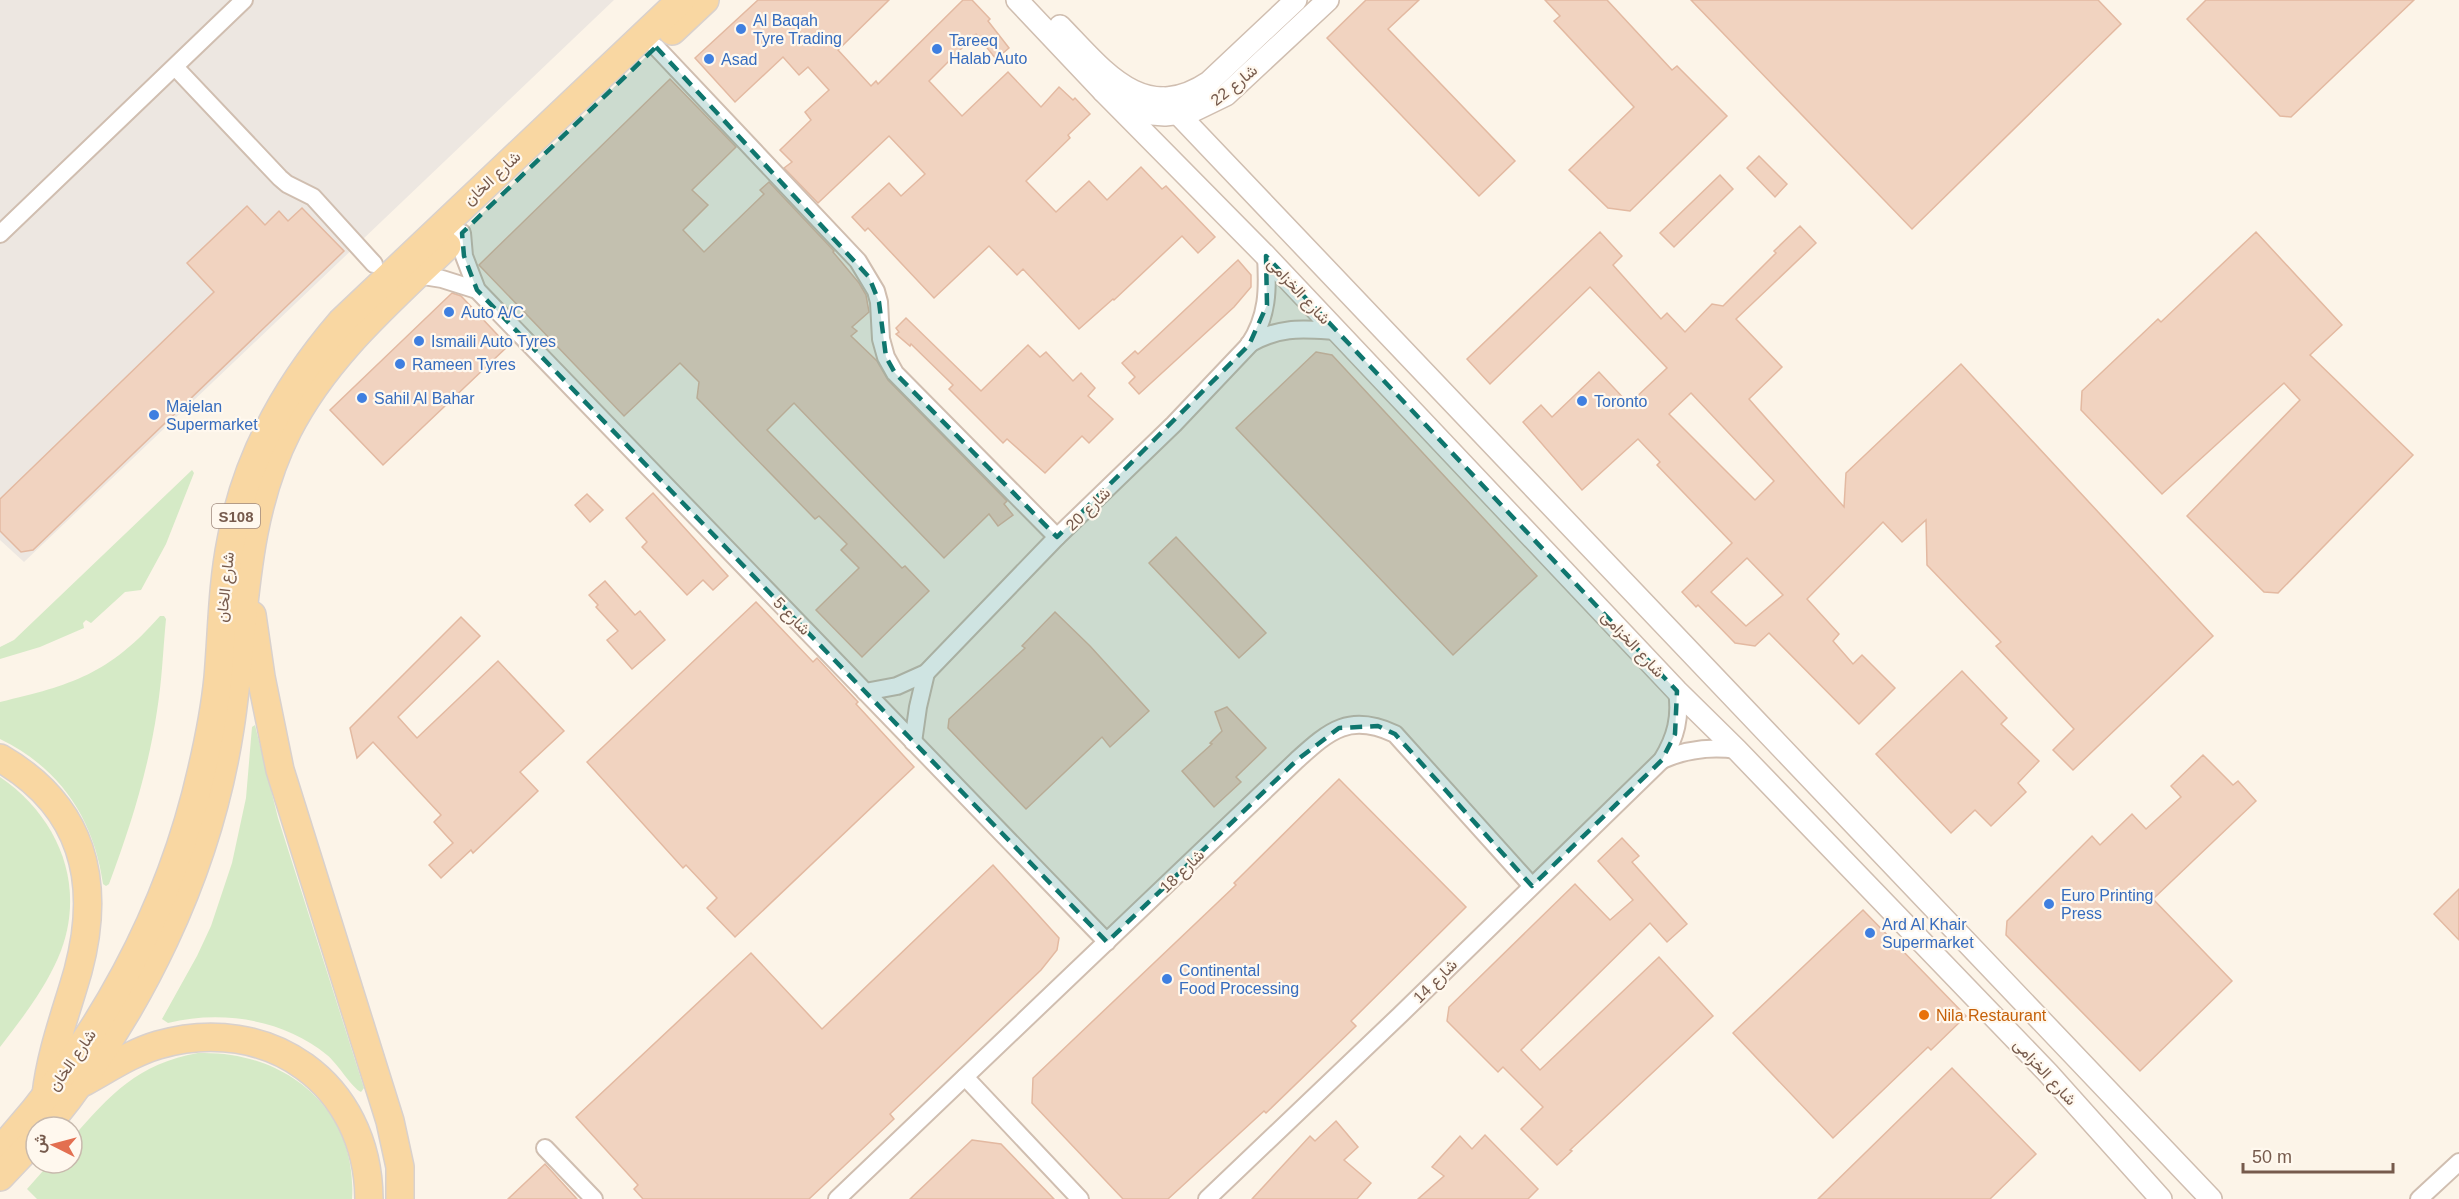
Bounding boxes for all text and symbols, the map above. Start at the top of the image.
place label: Al Baqah Tyre Trading [753,12,842,47]
marker: Al Baqah Tyre Trading [734,22,748,36]
place label: Tareeq Halab Auto [949,32,1027,67]
marker: Tareeq Halab Auto [930,42,944,56]
place label: Asad [721,51,757,68]
marker: Asad [702,52,716,66]
street label: شارع 22 [1208,61,1262,111]
street label: شارع الخان [460,148,526,211]
street label: شارع الخزامى [1262,255,1334,330]
place label: Auto A/C [461,304,524,321]
marker: Auto A/C [442,305,456,319]
place label: Ismaili Auto Tyres [431,333,556,350]
marker: Ismaili Auto Tyres [412,334,426,348]
place label: Rameen Tyres [412,356,516,373]
marker: Rameen Tyres [393,357,407,371]
place label: Sahil Al Bahar [374,390,475,407]
marker: Sahil Al Bahar [355,391,369,405]
place label: Toronto [1594,393,1647,410]
marker: Toronto [1575,394,1589,408]
place label: Majelan Supermarket [166,398,258,433]
marker: Majelan Supermarket [147,408,161,422]
street label: شارع 20 [1063,484,1116,536]
road number: S108 [212,504,260,528]
street label: شارع الخان [213,551,240,623]
street label: شارع 5 [768,594,814,640]
street label: شارع الخزامى [1596,608,1668,683]
street label: شارع 18 [1157,846,1210,898]
place label: Euro Printing Press [2061,887,2154,922]
marker: Euro Printing Press [2042,897,2056,911]
place label: Ard Al Khair Supermarket [1882,916,1974,951]
marker: Ard Al Khair Supermarket [1863,926,1877,940]
street label: شارع 14 [1410,956,1462,1008]
place label: Continental Food Processing [1179,962,1299,997]
marker: Continental Food Processing [1160,972,1174,986]
place label: Nila Restaurant [1936,1007,2047,1024]
marker: Nila Restaurant [1917,1008,1931,1022]
street label: شارع الخان [45,1026,102,1096]
street label: شارع الخزامى [2008,1036,2080,1111]
north arrow [24,1115,84,1175]
text: ش [30,1133,50,1154]
scale bar [2243,1136,2393,1174]
text: 50 m [2252,1147,2292,1167]

